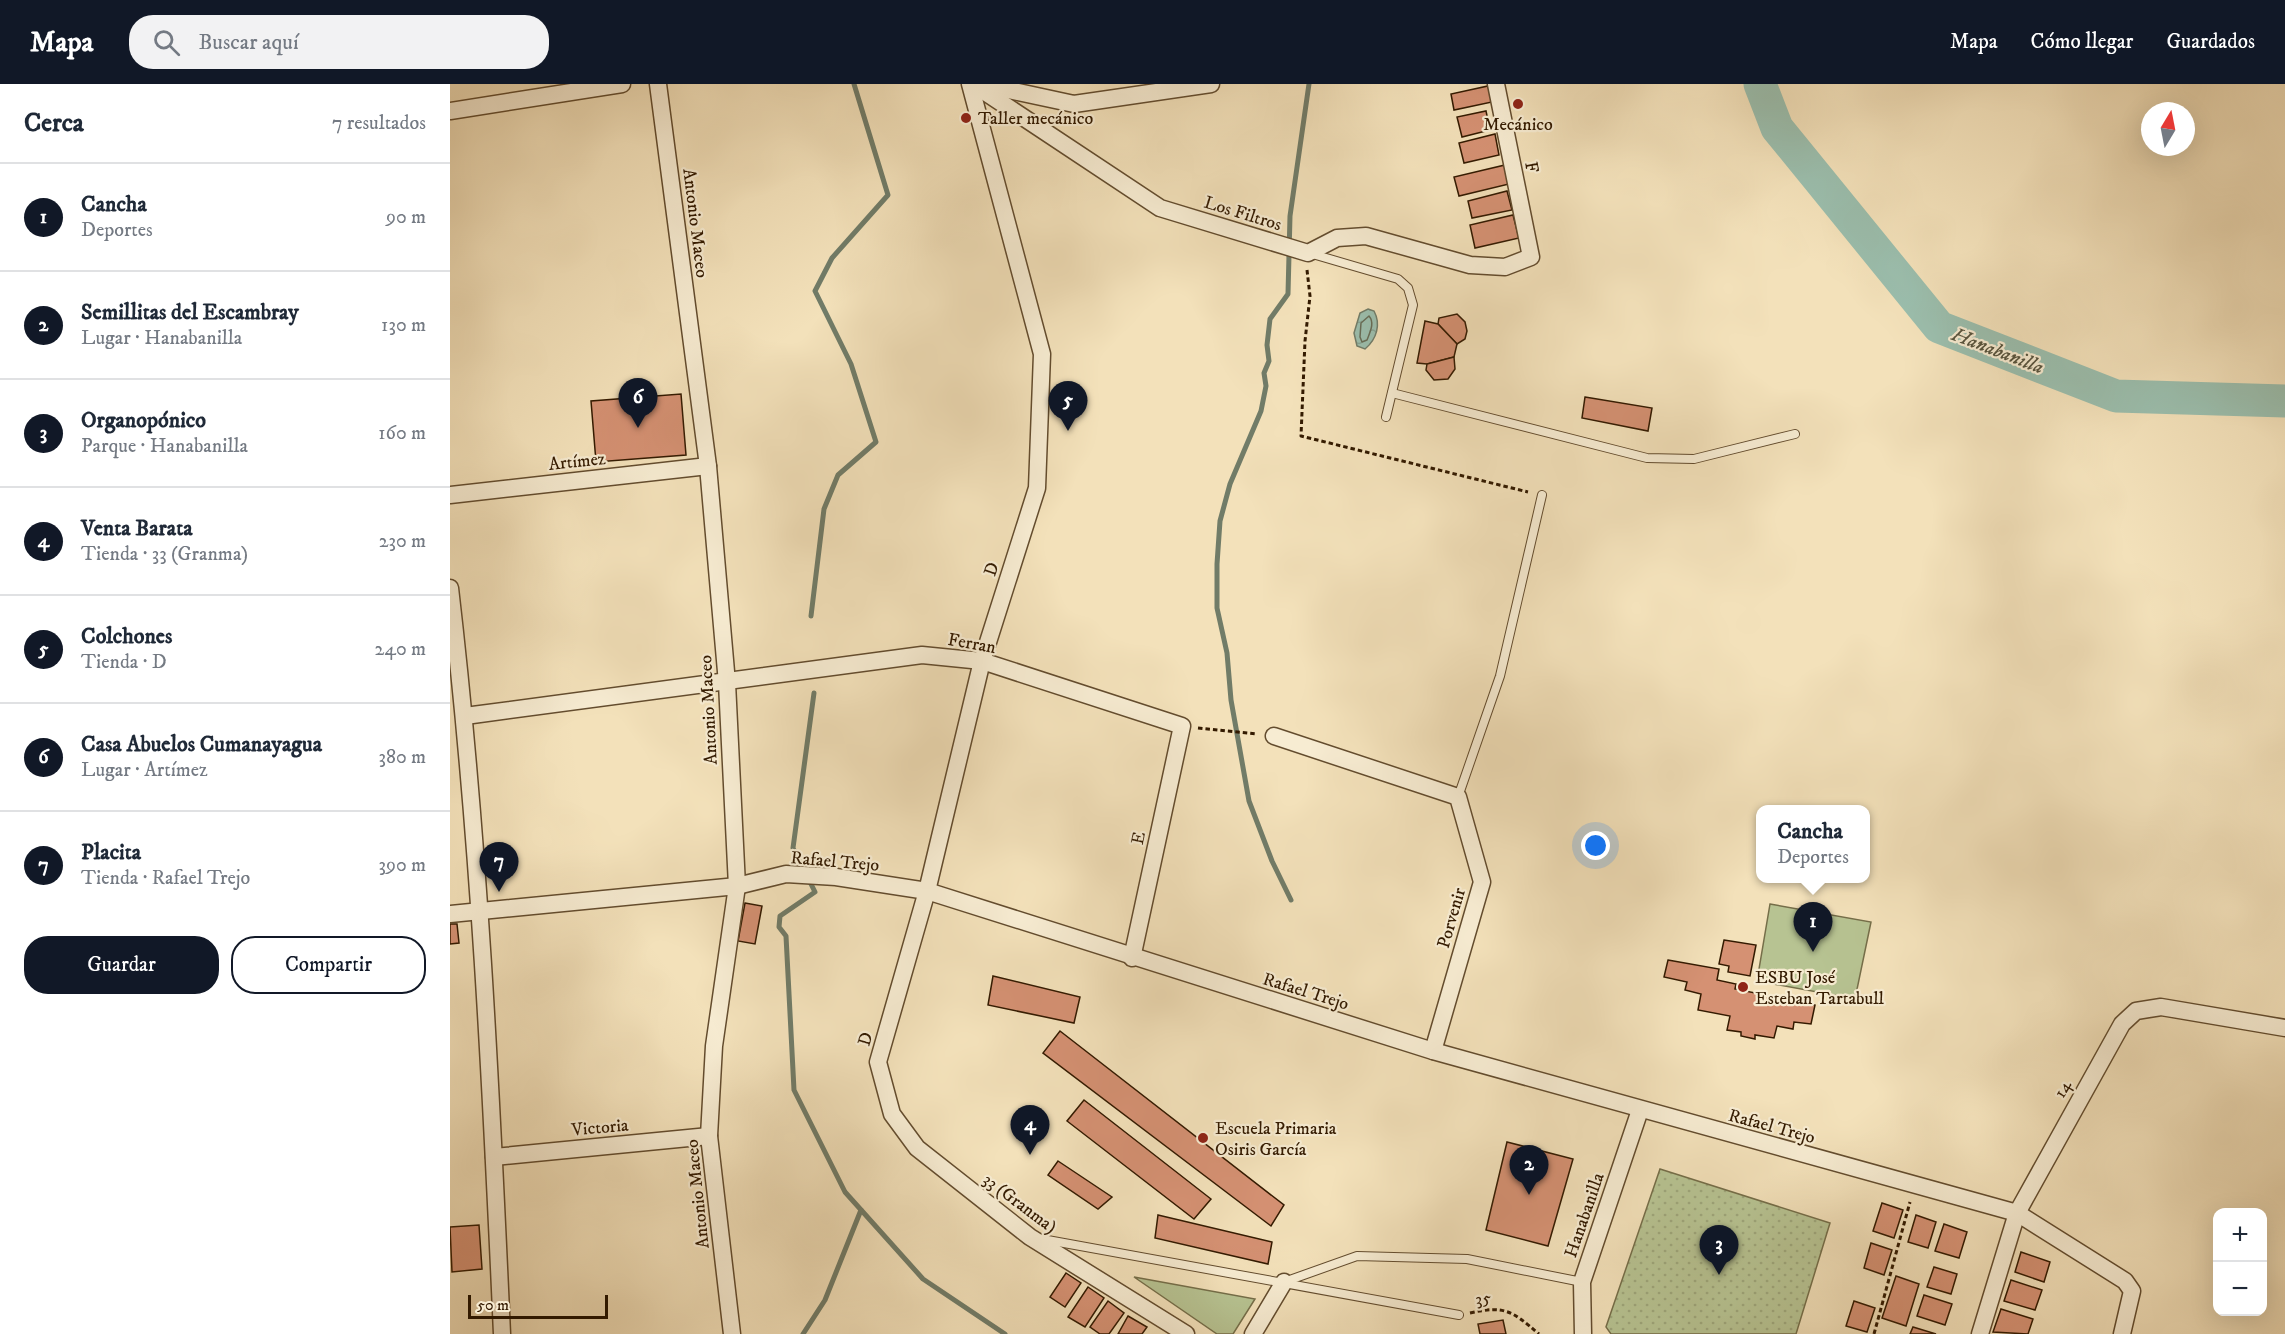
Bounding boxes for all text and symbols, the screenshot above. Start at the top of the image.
search box [129,15,549,69]
text: Mapa [30,25,93,60]
icon: search [150,26,183,59]
text: Buscar aquí [198,29,299,56]
text: Mapa [1950,29,1998,55]
text: Cómo llegar [2031,29,2133,55]
text: Guardados [2166,29,2255,55]
marker: Mecánico [1511,97,1525,111]
north arrow [2141,102,2195,156]
text: Cerca [24,107,84,140]
place label: Taller mecánico [978,108,1094,130]
text: 7 resultados [332,111,426,136]
marker: Taller mecánico [959,111,973,125]
place label: Mecánico [1483,114,1553,136]
street label: F [1519,160,1543,175]
street label: Antonio Maceo [677,167,713,279]
text: Cancha [81,191,147,218]
street label: Los Filtros [1201,192,1284,236]
text: 1 [40,205,47,230]
text: 90 m [386,205,426,230]
text: Deportes [81,218,153,243]
text: Semillitas del Escambray [81,299,299,326]
text: 2 [39,313,48,338]
text: 130 m [381,313,426,338]
water label: Hanabanilla [1947,322,2047,380]
text: Lugar · Hanabanilla [81,326,242,351]
pin: 6 [618,378,657,428]
pin: 5 [1048,382,1088,431]
text: Organopónico [81,407,206,434]
text: 3 [40,421,47,446]
text: 160 m [378,421,426,446]
text: Parque · Hanabanilla [81,434,248,459]
street label: Artímez [547,448,607,476]
text: Venta Barata [81,515,193,542]
text: 4 [38,529,49,554]
text: 230 m [379,529,426,554]
text: Tienda · 33 (Granma) [81,542,248,567]
street label: D [979,560,1004,579]
text: Colchones [81,623,172,650]
street label: Ferran [946,629,998,659]
text: 5 [39,637,48,662]
text: 240 m [375,637,426,662]
text: Tienda · D [81,650,167,675]
street label: Antonio Maceo [695,654,723,765]
text: Casa Abuelos Cumanayagua [81,731,322,758]
text: 6 [38,745,49,770]
text: 380 m [378,745,426,770]
text: Lugar · Artímez [81,758,208,783]
popup [1756,805,1870,883]
text: Cancha [1777,818,1843,845]
street label: E [1127,829,1151,847]
your location [1581,831,1610,860]
text: Placita [81,839,141,866]
pin: 7 [479,842,518,892]
text: Deportes [1777,845,1849,870]
street label: Rafael Trejo [790,847,880,877]
text: 7 [38,853,49,878]
text: 390 m [378,853,426,878]
text: Tienda · Rafael Trejo [81,866,250,891]
street label: Porvenir [1433,885,1471,951]
pin: 1 [1794,902,1832,952]
button: Guardar [24,936,219,994]
button: Compartir [231,936,426,994]
place label: ESBU José Esteban Tartabull [1755,967,1885,1010]
street label: Rafael Trejo [1260,968,1352,1016]
marker: ESBU José Esteban Tartabull [1736,980,1750,994]
street label: D [854,1030,878,1049]
street label: 14 [2049,1076,2077,1102]
street label: Rafael Trejo [1726,1105,1818,1149]
pin: 4 [1010,1106,1050,1155]
street label: Victoria [570,1115,630,1142]
place label: Escuela Primaria Osiris García [1215,1118,1337,1161]
marker: Escuela Primaria Osiris García [1196,1131,1210,1145]
street label: Antonio Maceo [681,1138,715,1250]
pin: 2 [1510,1146,1548,1195]
street label: 33 (Granma) [978,1169,1061,1239]
street label: Hanabanilla [1560,1170,1610,1261]
map controls [2213,1208,2267,1316]
button: + [2213,1208,2267,1262]
pin: 3 [1700,1226,1738,1275]
button: − [2213,1262,2267,1316]
street label: 35 [1474,1287,1492,1311]
scale bar [468,1292,608,1320]
text: 50 m [477,1295,509,1315]

